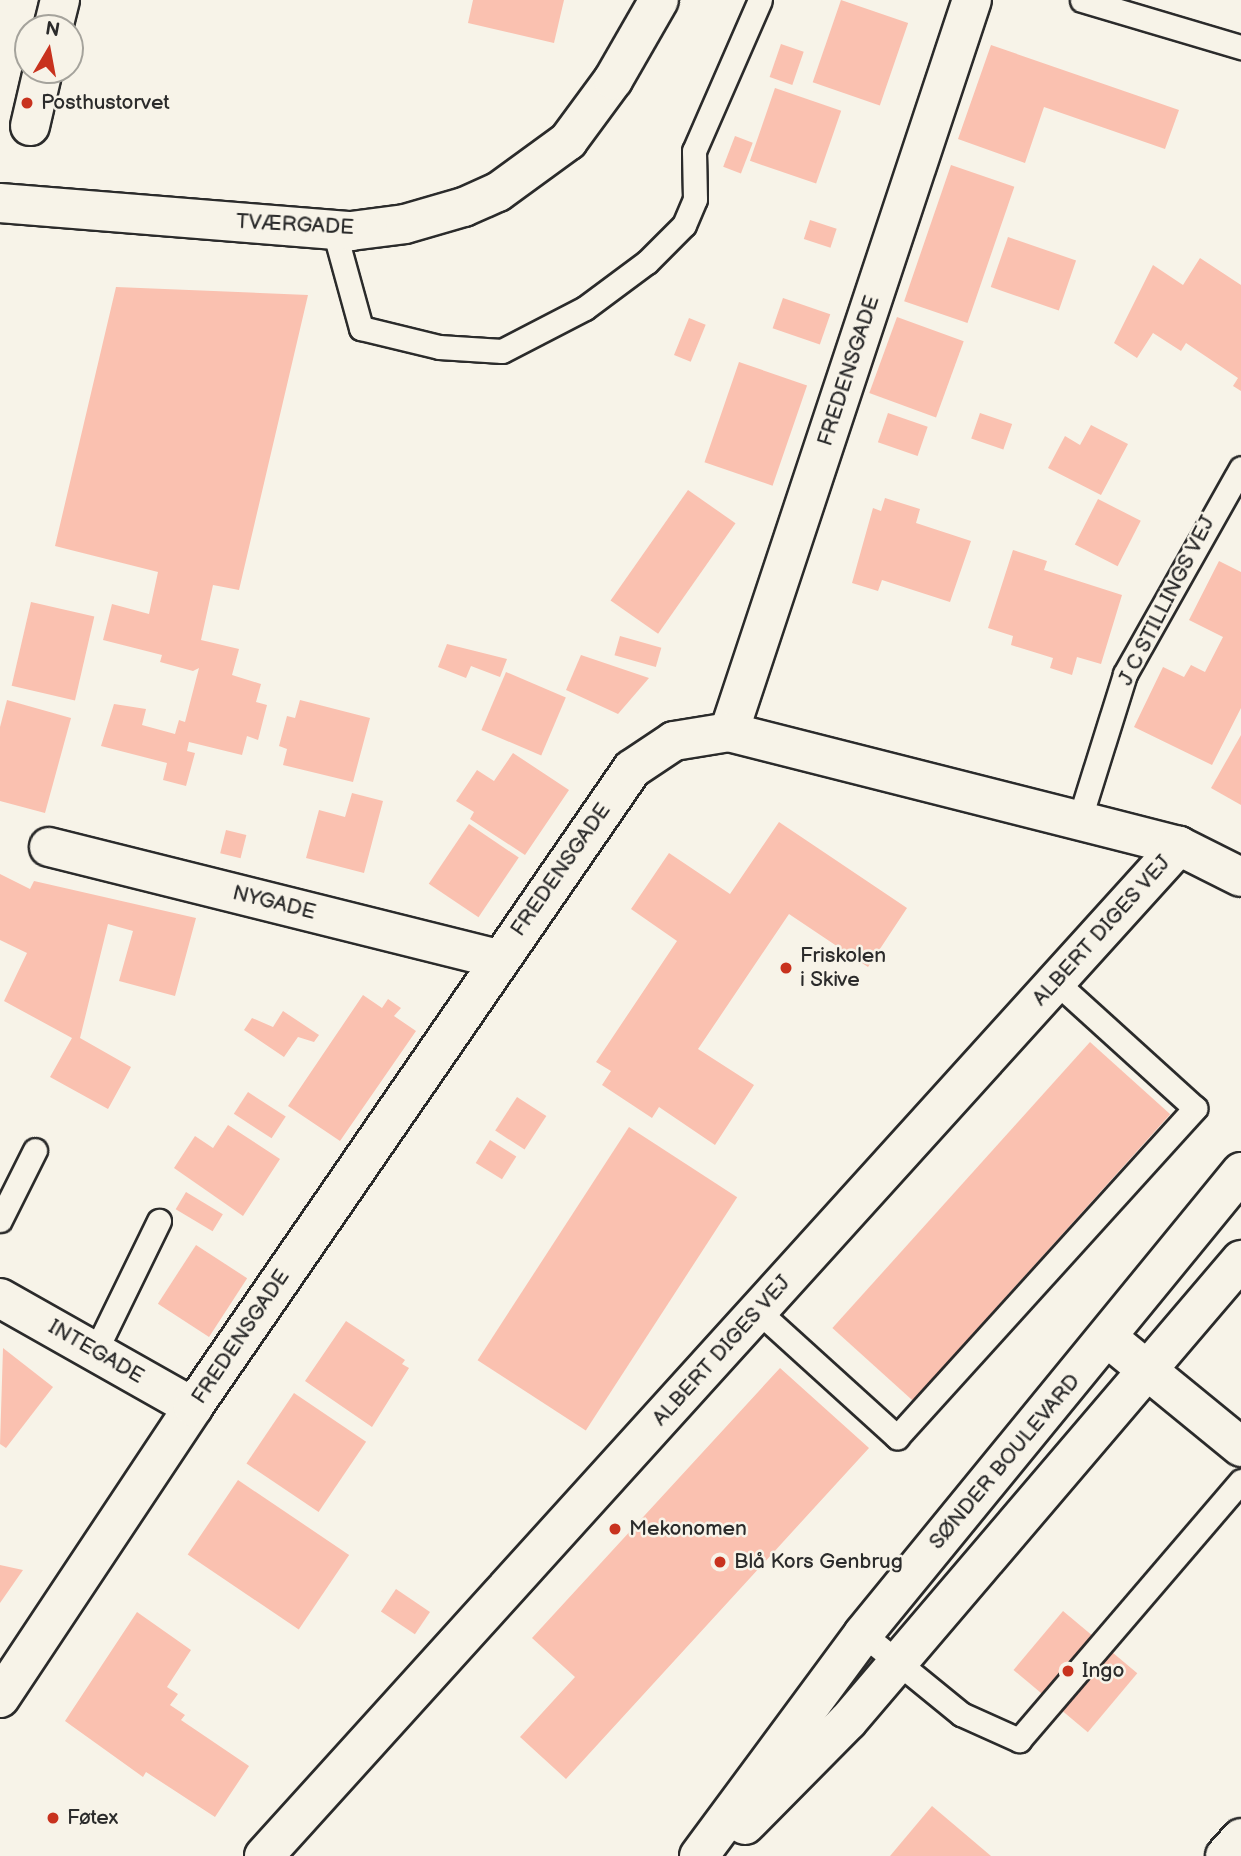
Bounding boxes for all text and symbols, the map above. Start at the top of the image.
north arrow [14,14,84,84]
text: N [43,17,61,42]
place label: Posthustorvet [41,90,170,116]
marker: Posthustorvet [19,95,35,111]
street label: TVÆRGADE [236,209,354,241]
street label: FREDENSGADE [813,293,885,449]
street label: J C STILLINGS VEJ [1113,512,1221,690]
street label: FREDENSGADE [506,799,616,941]
street label: ALBERT DIGES VEJ [1028,850,1176,1012]
street label: NYGADE [230,881,318,925]
place label: Friskolen i Skive [800,943,886,993]
marker: Friskolen i Skive [778,960,794,976]
street label: FREDENSGADE [187,1265,295,1409]
street label: ALBERT DIGES VEJ [648,1270,796,1432]
street label: INTEGADE [44,1315,148,1389]
street label: SØNDER BOULEVARD [924,1369,1086,1555]
place label: Mekonomen [629,1516,747,1542]
marker: Mekonomen [607,1521,623,1537]
place label: Blå Kors Genbrug [734,1549,903,1575]
marker: Blå Kors Genbrug [712,1554,728,1570]
place label: Ingo [1082,1658,1124,1684]
marker: Ingo [1060,1663,1076,1679]
place label: Føtex [67,1805,118,1831]
marker: Føtex [45,1810,61,1826]

